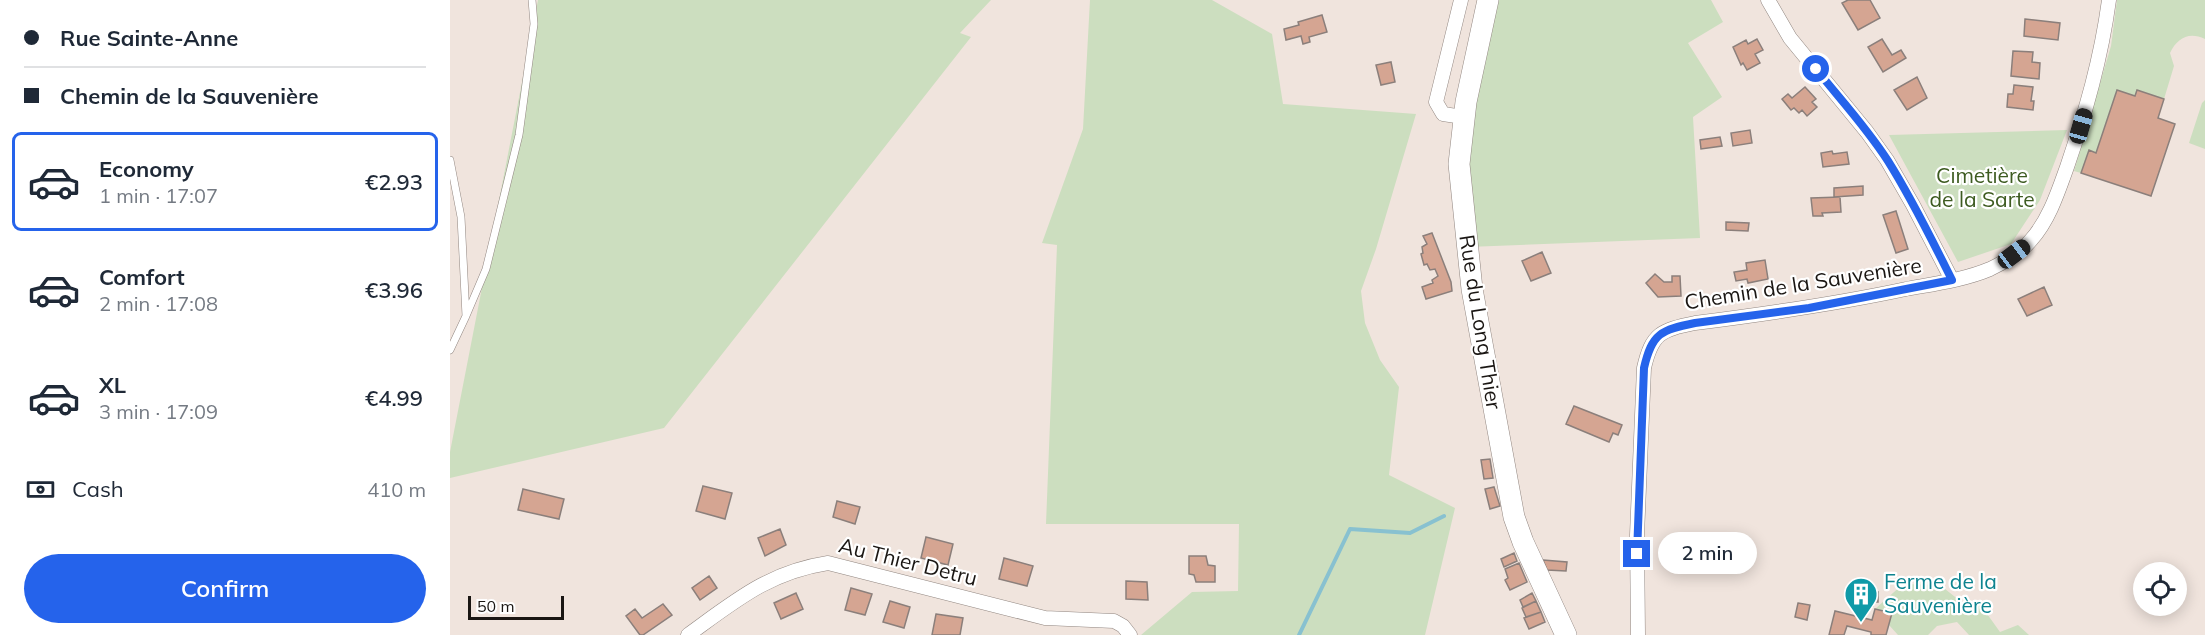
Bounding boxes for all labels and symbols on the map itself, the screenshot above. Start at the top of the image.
route start [1802,55,1829,82]
car [2067,106,2095,146]
park label: Cimetière de la Sarte [1929,162,2035,212]
street label: Rue du Long Thier [1454,233,1508,411]
car [1994,236,2034,272]
street label: Chemin de la Sauvenière [1682,251,1923,315]
street label: Au Thier Detru [836,531,980,591]
callout: 2 min [1658,533,1757,575]
route end [1623,540,1650,567]
place label: Ferme de la Sauvenière [1884,568,1997,618]
building icon: Ferme de la Sauvenière [1843,576,1879,623]
scale bar [468,593,564,620]

